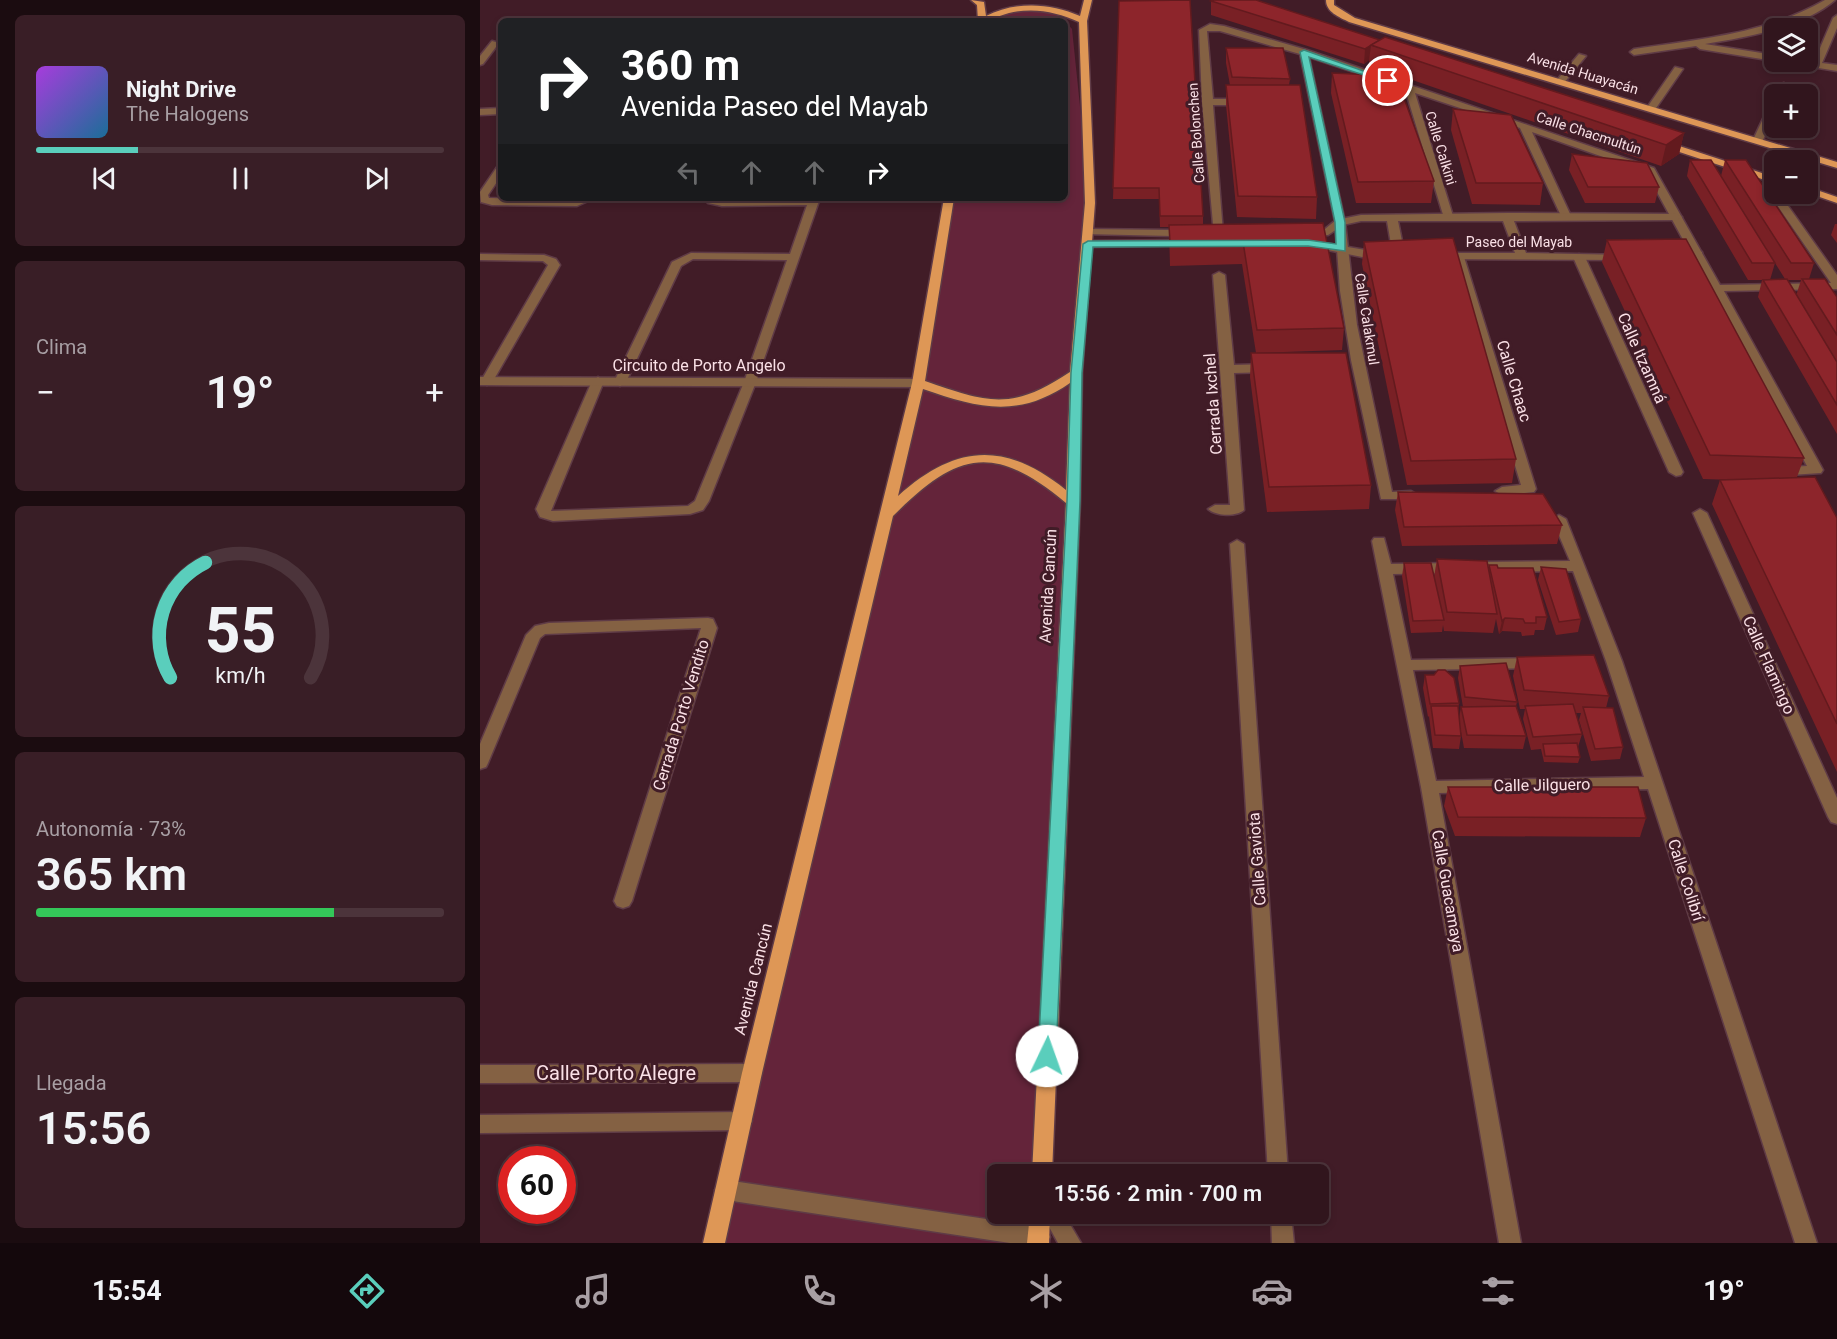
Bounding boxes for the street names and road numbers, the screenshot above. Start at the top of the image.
street label: Avenida Huayacán [1526,49,1640,97]
street label: Calle Bolonchen [1185,82,1207,184]
street label: Calle Chacmultún [1534,108,1644,158]
street label: Calle Calkini [1422,109,1460,187]
street label: Paseo del Mayab [1466,234,1572,250]
street label: Calle Calakmul [1352,272,1382,366]
street label: Calle Itzamná [1614,310,1670,406]
street label: Calle Chaac [1493,338,1535,424]
street label: Cerrada Ixchel [1200,353,1226,455]
street label: Circuito de Porto Angelo [612,356,786,375]
street label: Avenida Cancún [1036,528,1060,644]
street label: Calle Flamingo [1739,613,1799,717]
street label: Cerrada Porto Vendito [649,637,713,793]
street label: Calle Jilguero [1494,775,1590,795]
street label: Calle Gaviota [1244,812,1270,906]
street label: Calle Guacamaya [1428,828,1468,954]
street label: Calle Colibrí [1664,837,1708,924]
street label: Avenida Cancún [730,921,776,1037]
street label: Calle Porto Alegre [536,1061,696,1085]

